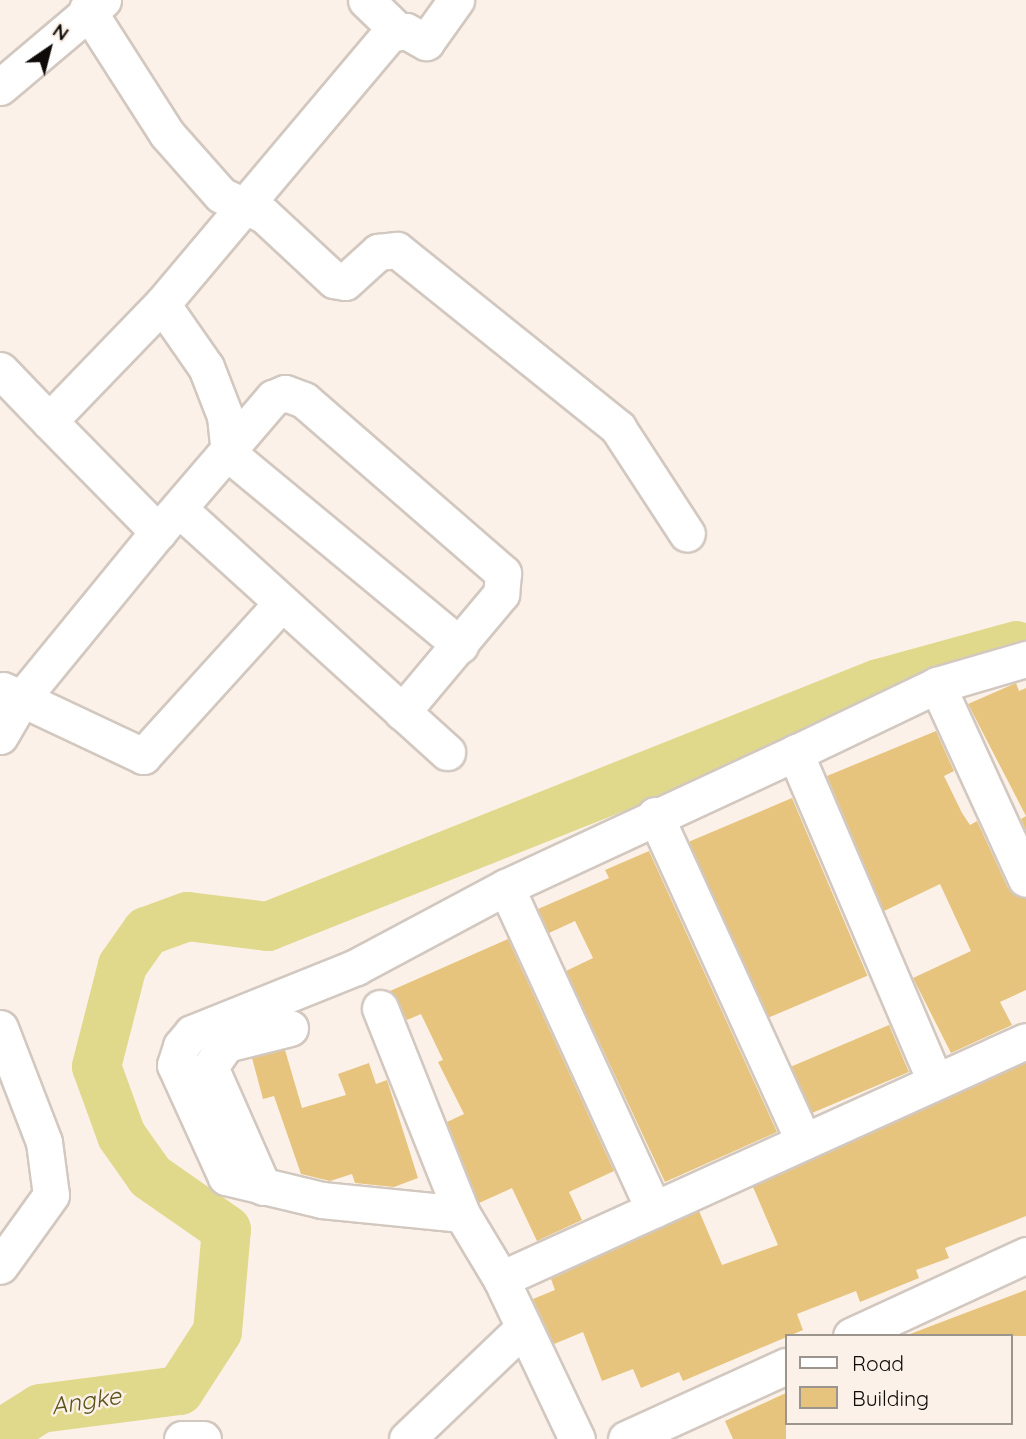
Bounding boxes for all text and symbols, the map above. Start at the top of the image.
north arrow [14,14,84,84]
text: N [48,18,74,46]
legend [785,1334,1012,1425]
text: Road [852,1350,904,1376]
water label: Angke [49,1381,123,1421]
text: Building [852,1385,929,1411]

